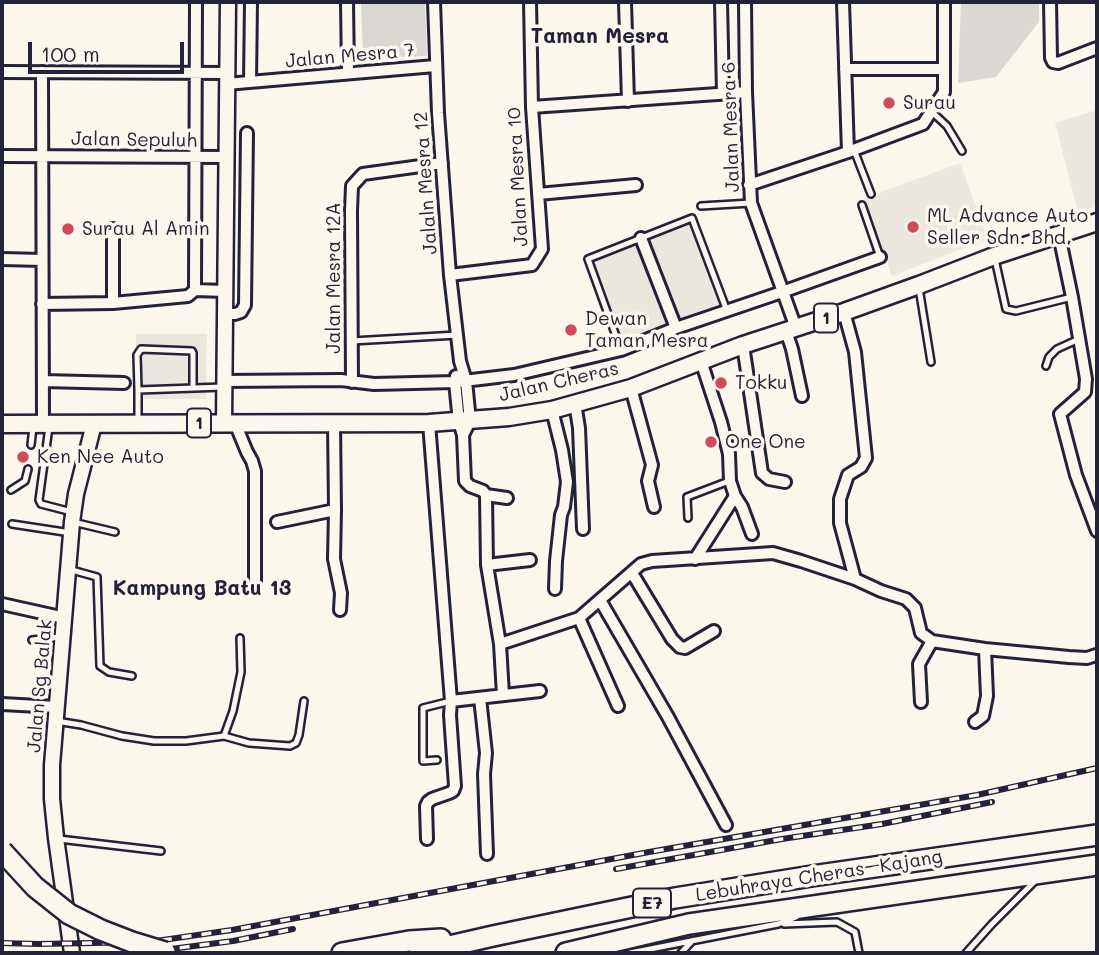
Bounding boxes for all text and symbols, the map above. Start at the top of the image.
district label: Taman Mesra [531,24,669,50]
scale bar [32,28,187,72]
street label: Jalan Mesra 7 [284,39,416,73]
text: 100 m [41,40,100,67]
street label: Jalan Mesra 6 [717,61,745,193]
place label: Surau [903,92,956,114]
marker: Surau [881,95,897,111]
street label: Jalan Mesra 10 [503,107,533,247]
street label: Jalaln Mesra 12 [410,111,442,255]
street label: Jalan Sepuluh [71,128,197,152]
street label: Jalan Mesra 12A [323,202,345,354]
place label: ML Advance Auto Seller Sdn. Bhd. [927,205,1088,249]
place label: Surau Al Amin [82,218,210,240]
marker: ML Advance Auto Seller Sdn. Bhd. [905,219,921,235]
marker: Surau Al Amin [60,221,76,237]
road number: 1 [814,304,838,332]
place label: Dewan Taman Mesra [585,308,709,352]
marker: Dewan Taman Mesra [563,322,579,338]
street label: Jalan Cheras [497,357,621,407]
place label: Tokku [735,372,787,394]
marker: Tokku [713,375,729,391]
road number: 1 [187,408,211,438]
place label: One One [725,431,806,453]
marker: One One [703,434,719,450]
place label: Ken Nee Auto [37,446,164,468]
marker: Ken Nee Auto [15,449,31,465]
district label: Kampung Batu 13 [113,576,291,602]
street label: Jalan Sg Balak [23,618,57,754]
street label: Lebuhraya Cheras–Kajang [694,845,944,907]
road number: E7 [633,888,671,918]

